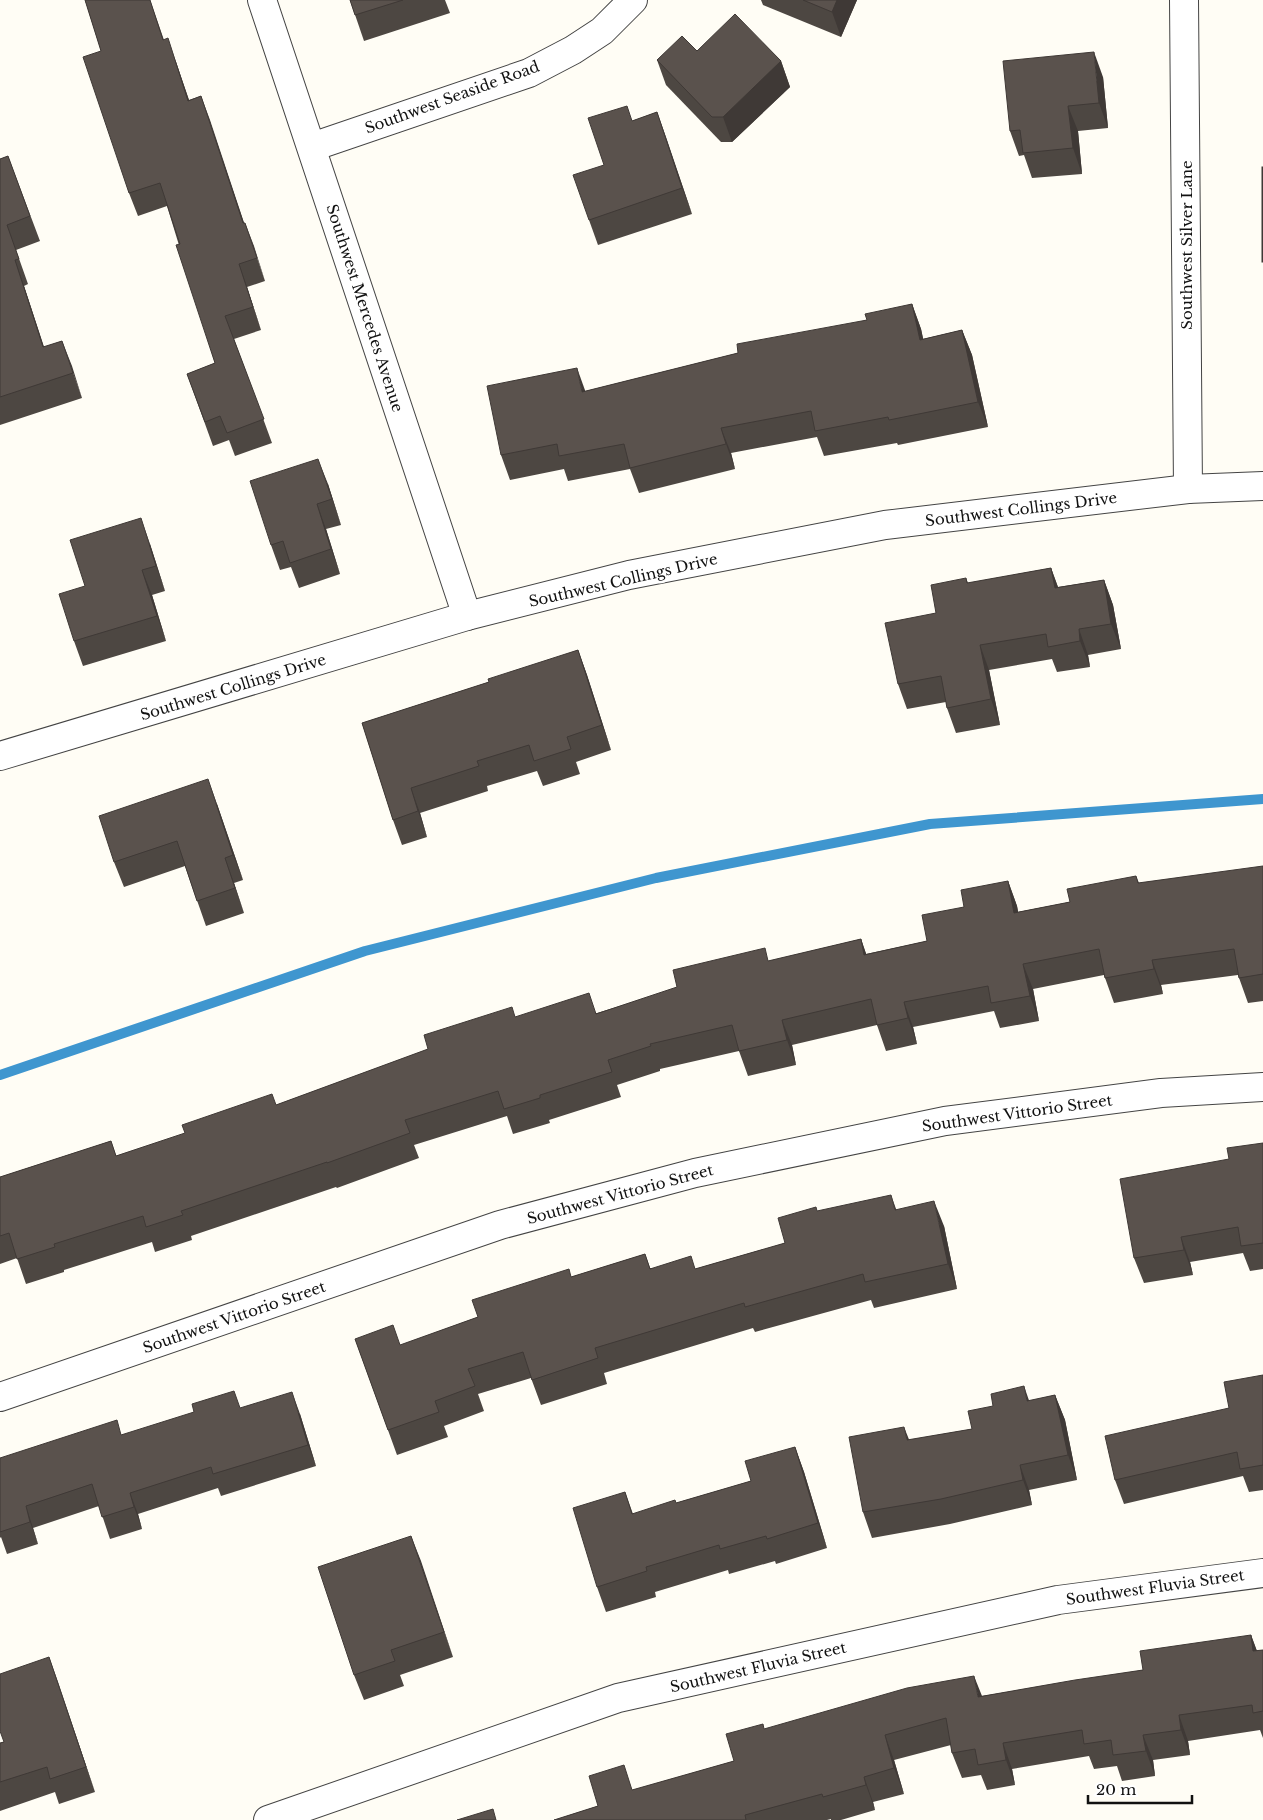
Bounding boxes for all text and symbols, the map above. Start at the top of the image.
street label: Southwest Seaside Road [362,57,542,137]
street label: Southwest Silver Lane [1177,160,1196,330]
street label: Southwest Mercedes Avenue [322,202,408,414]
street label: Southwest Collings Drive [924,488,1118,530]
street label: Southwest Collings Drive [527,549,719,611]
street label: Southwest Collings Drive [138,650,328,724]
street label: Southwest Vittorio Street [921,1090,1114,1136]
street label: Southwest Vittorio Street [525,1160,715,1228]
street label: Southwest Vittorio Street [140,1277,328,1357]
street label: Southwest Fluvia Street [1065,1565,1246,1609]
street label: Southwest Fluvia Street [668,1637,848,1696]
scale bar [1088,1772,1192,1804]
text: 20 m [1096,1780,1136,1799]

